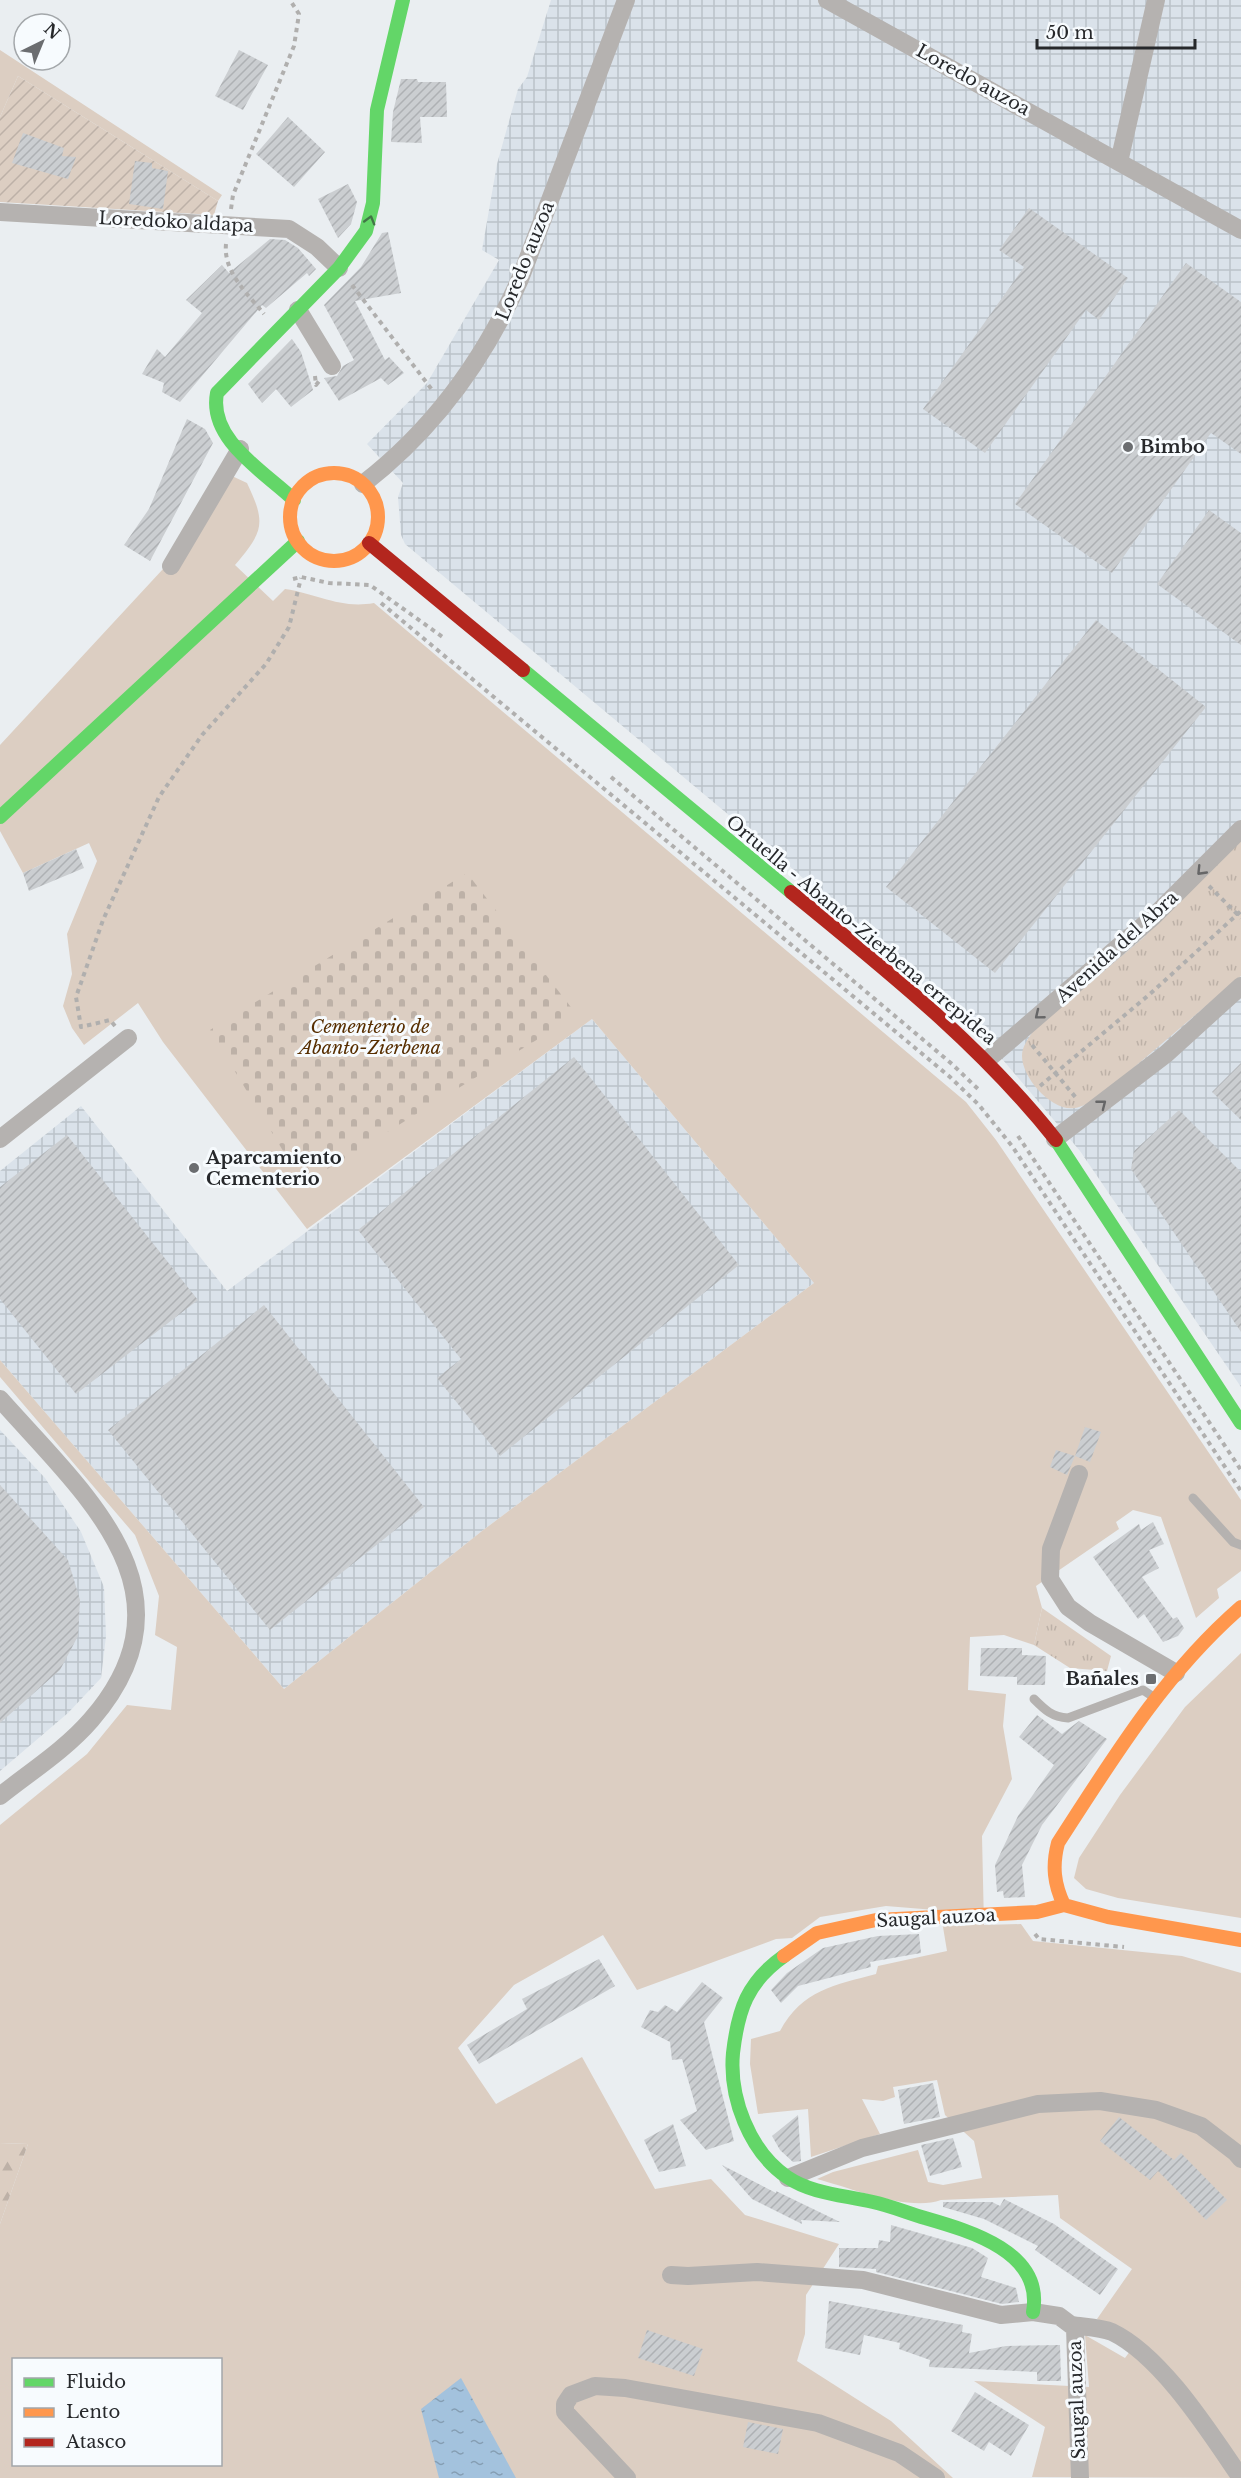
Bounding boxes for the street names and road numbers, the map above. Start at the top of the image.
street label: Loredo auzoa [912,40,1034,120]
street label: Loredo auzoa [491,198,559,324]
street label: Loredoko aldapa [98,207,254,237]
street label: Ortuella - Abanto-Zierbena errepidea [722,810,1000,1050]
street label: Avenida del Abra [1051,886,1182,1008]
street label: Saugal auzoa [876,1904,996,1932]
street label: Saugal auzoa [1064,2340,1090,2460]

